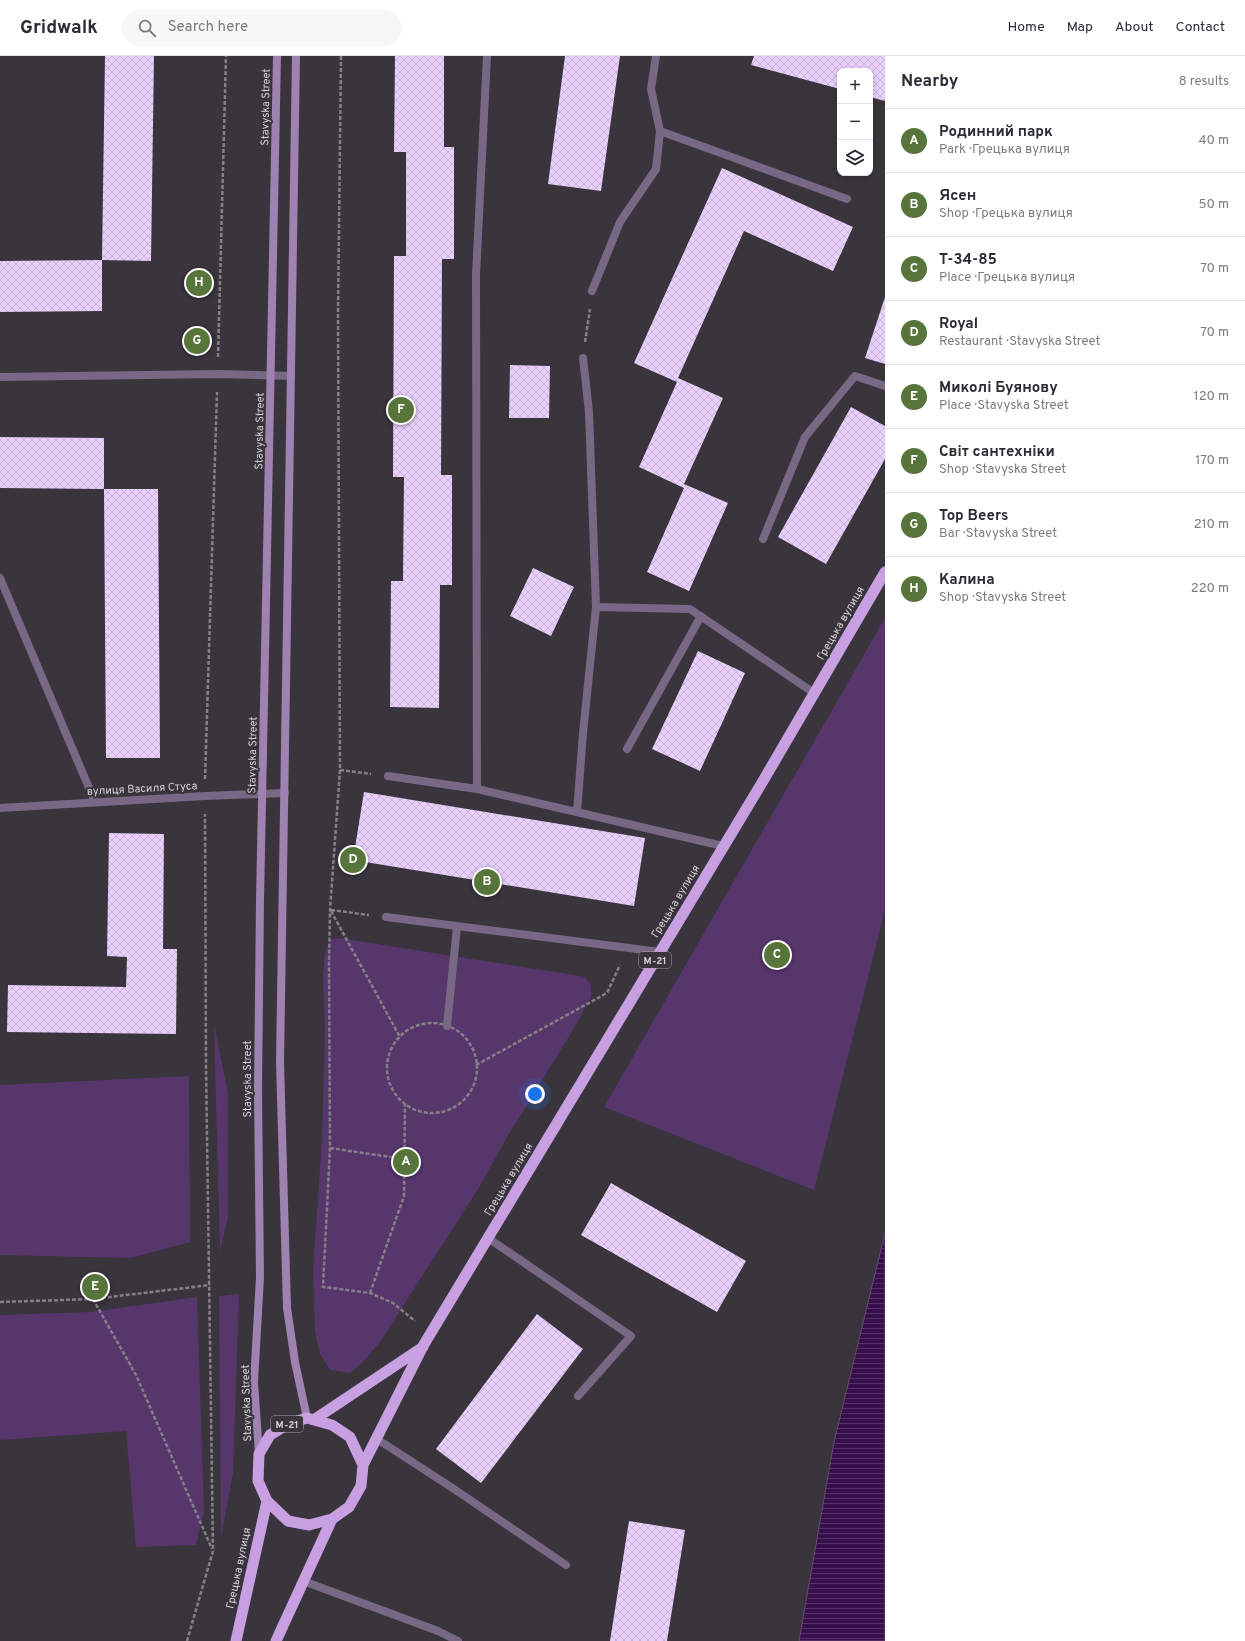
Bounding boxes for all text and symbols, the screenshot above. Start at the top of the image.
search box [122,10,402,46]
text: Gridwalk [20,16,98,40]
icon: search [136,17,158,39]
text: Search here [168,18,248,37]
text: Home [1008,19,1045,36]
text: Map [1067,19,1093,36]
text: About [1115,19,1154,36]
text: Contact [1176,19,1225,36]
street label: Stavyska Street [258,68,274,146]
map controls [837,68,873,176]
button: + [837,68,873,104]
text: Nearby [901,71,958,93]
text: 8 results [1179,74,1229,90]
button: − [837,104,873,140]
text: Родинний парк [939,123,1053,142]
text: A [909,133,919,149]
text: 40 m [1199,133,1229,149]
button: layers [837,140,873,176]
text: Park · Грецька вулиця [939,142,1070,158]
text: Ясен [939,187,976,206]
text: B [910,197,918,213]
text: 50 m [1199,197,1229,213]
text: Shop · Грецька вулиця [939,206,1073,222]
text: Т-34-85 [939,251,997,270]
text: C [910,261,918,277]
text: 70 m [1200,261,1229,277]
pin: H [186,268,212,298]
text: Place · Грецька вулиця [939,270,1075,286]
text: Royal [939,315,978,334]
text: D [909,325,919,341]
text: 70 m [1200,325,1229,341]
pin: G [184,326,210,356]
text: Restaurant · Stavyska Street [939,334,1100,350]
text: Миколі Буянову [939,379,1058,398]
text: E [910,389,918,405]
text: 120 m [1194,389,1229,405]
street label: Stavyska Street [252,392,268,470]
pin: F [388,395,414,425]
text: Place · Stavyska Street [939,398,1069,414]
text: Світ сантехніки [939,443,1055,462]
text: F [910,453,918,469]
text: 170 m [1195,453,1229,469]
text: Shop · Stavyska Street [939,462,1066,478]
text: Top Beers [939,507,1008,526]
text: G [910,517,918,533]
text: 210 m [1194,517,1229,533]
text: Bar · Stavyska Street [939,526,1057,542]
text: Калина [939,571,995,590]
text: H [909,581,919,597]
text: 220 m [1191,581,1229,597]
street label: Грецька вулиця [814,584,868,663]
text: Shop · Stavyska Street [939,590,1066,606]
street label: Stavyska Street [245,716,261,794]
street label: вулиця Василя Стуса [86,779,198,799]
pin: D [340,845,366,875]
street label: Грецька вулиця [649,862,703,941]
pin: B [474,867,500,897]
pin: C [764,940,790,970]
road number: М-21 [639,952,671,968]
street label: Stavyska Street [241,1040,255,1118]
your location [525,1084,545,1104]
street label: Грецька вулиця [482,1140,536,1219]
pin: A [393,1147,419,1177]
pin: E [82,1272,108,1302]
street label: Stavyska Street [239,1364,255,1442]
road number: М-21 [271,1416,303,1432]
street label: Грецька вулиця [224,1526,254,1610]

